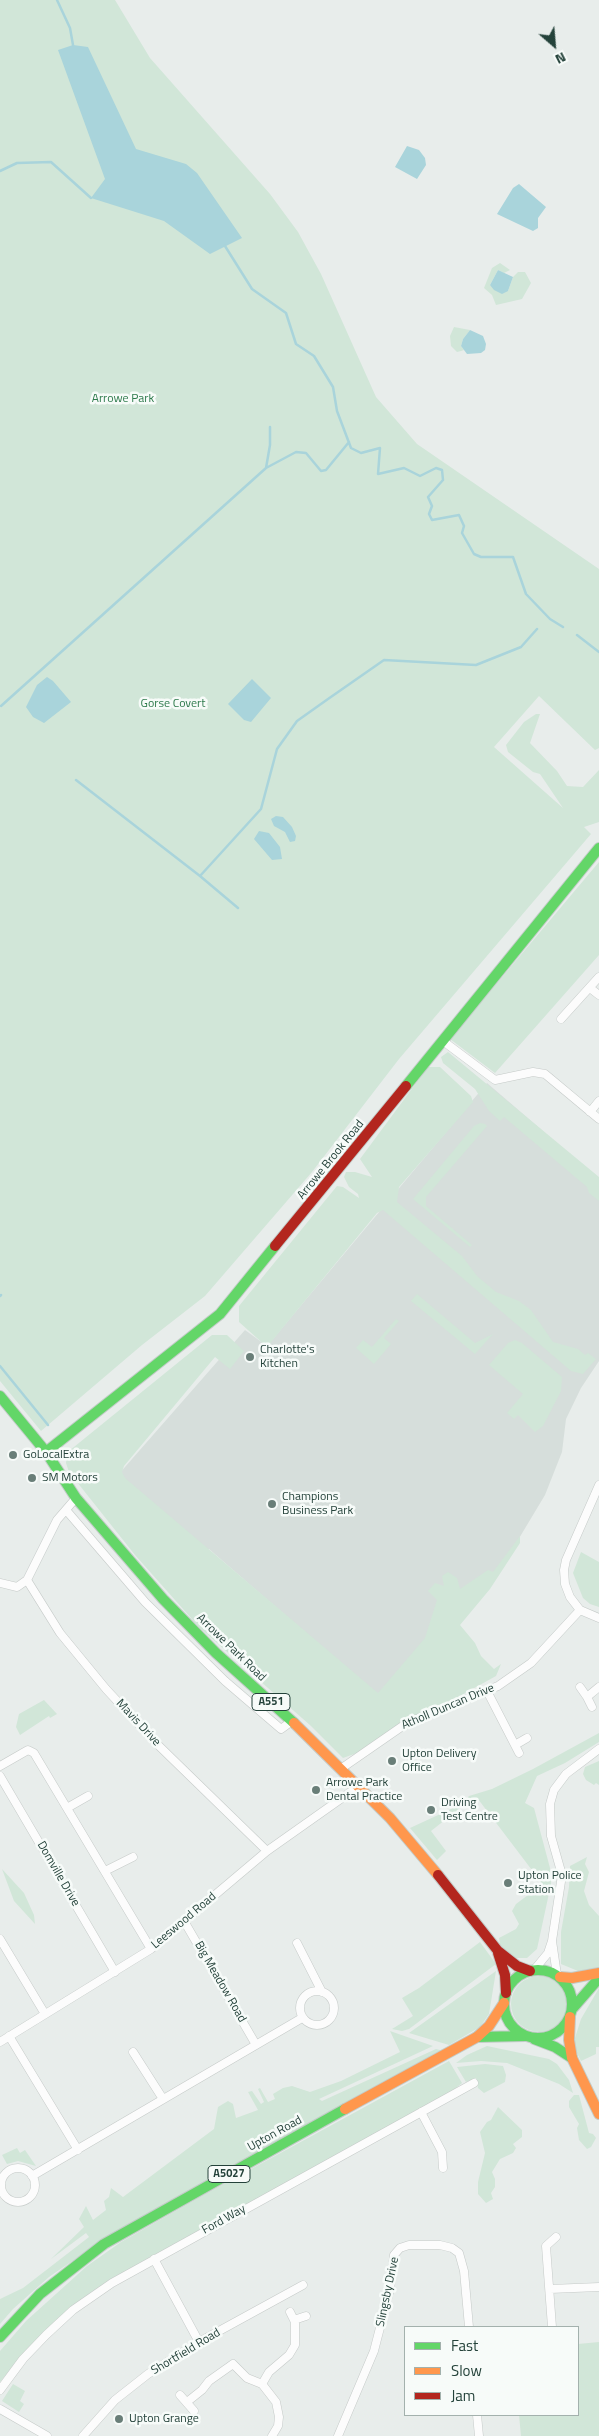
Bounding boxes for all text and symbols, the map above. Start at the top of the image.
north arrow [529,20,579,70]
text: N [552,47,570,70]
park label: Arrowe Park [92,392,154,406]
park label: Gorse Covert [141,697,205,711]
street label: Arrowe Brook Road [295,1117,367,1203]
place label: Charlotte's Kitchen [260,1343,315,1371]
marker: Charlotte's Kitchen [244,1351,256,1363]
place label: GoLocalExtra [23,1448,89,1462]
marker: GoLocalExtra [7,1449,19,1461]
place label: SM Motors [42,1471,98,1485]
marker: SM Motors [26,1472,38,1484]
place label: Champions Business Park [282,1490,353,1518]
marker: Champions Business Park [266,1498,278,1510]
street label: Arrowe Park Road [193,1611,269,1685]
street label: Atholl Duncan Drive [399,1681,497,1733]
road number: A551 [252,1694,290,1710]
street label: Mavis Drive [113,1697,163,1749]
place label: Upton Delivery Office [402,1747,477,1775]
marker: Upton Delivery Office [386,1755,398,1767]
place label: Arrowe Park Dental Practice [326,1776,402,1804]
marker: Arrowe Park Dental Practice [310,1784,322,1796]
place label: Driving Test Centre [441,1796,498,1824]
marker: Driving Test Centre [425,1804,437,1816]
street label: Domville Drive [34,1839,82,1909]
place label: Upton Police Station [518,1869,582,1897]
marker: Upton Police Station [502,1877,514,1889]
street label: Leeswood Road [149,1890,219,1952]
street label: Big Meadow Road [191,1939,249,2025]
street label: Upton Road [245,2113,305,2155]
road number: A5027 [208,2166,250,2182]
street label: Ford Way [200,2202,248,2238]
street label: Slingsby Drive [374,2256,402,2328]
street label: Shortfield Road [149,2326,223,2378]
legend [404,2326,579,2416]
text: Fast [451,2334,478,2357]
text: Slow [451,2359,482,2382]
text: Jam [451,2384,475,2407]
place label: Upton Grange [129,2412,199,2426]
marker: Upton Grange [113,2413,125,2425]

